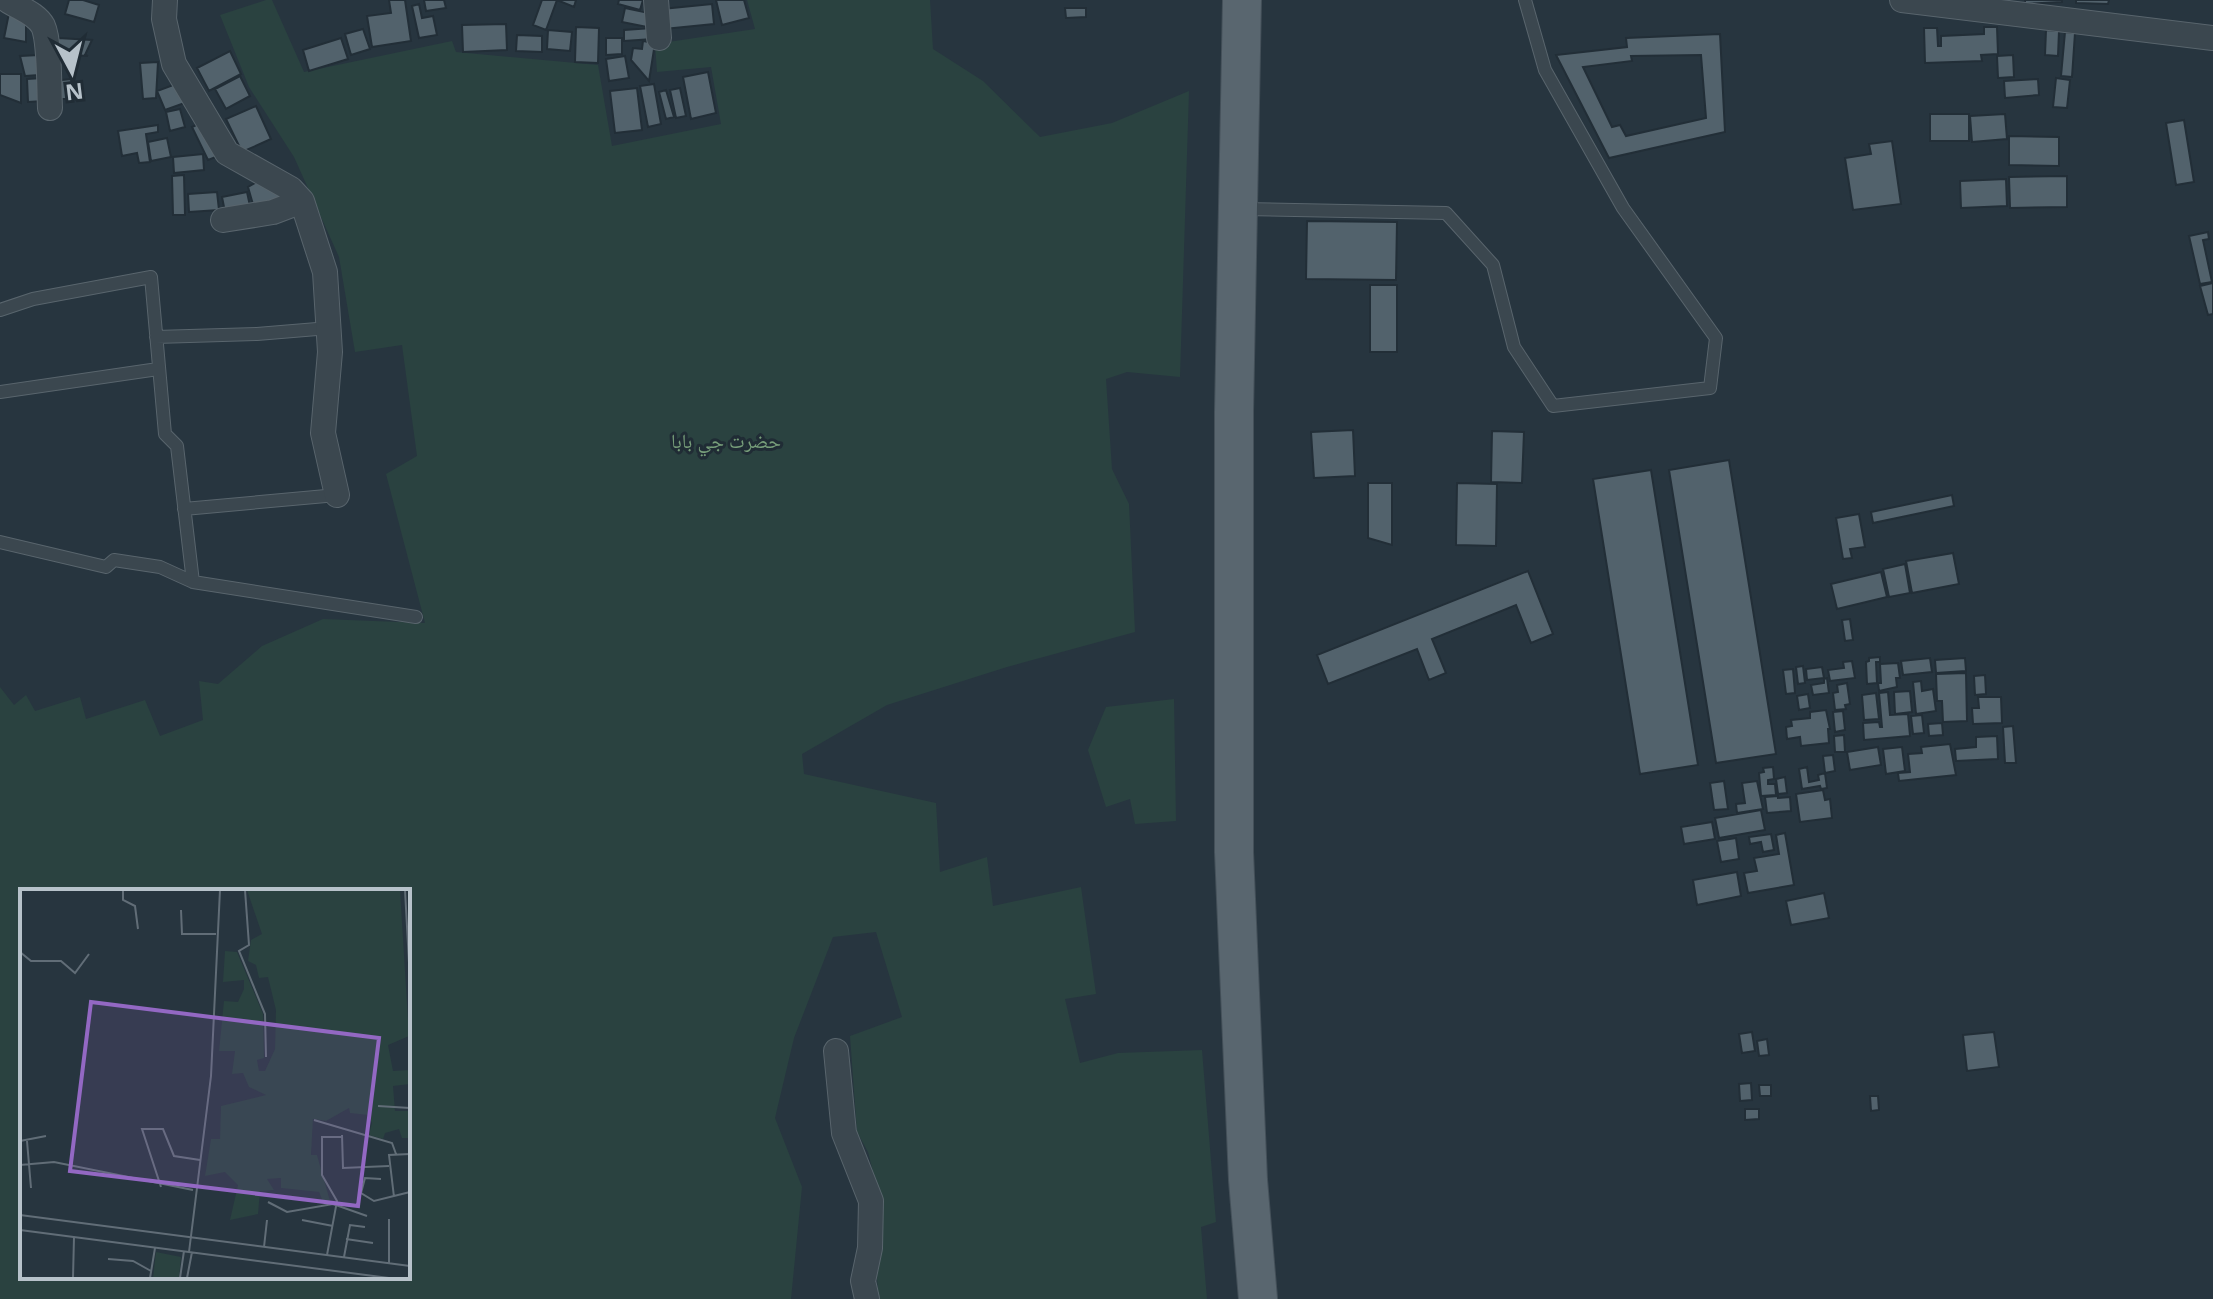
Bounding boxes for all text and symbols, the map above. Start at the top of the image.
north arrow [32,32,112,112]
text: N [64,77,85,109]
park label: حضرت جي بابا [671,427,781,457]
inset map [20,889,410,1279]

